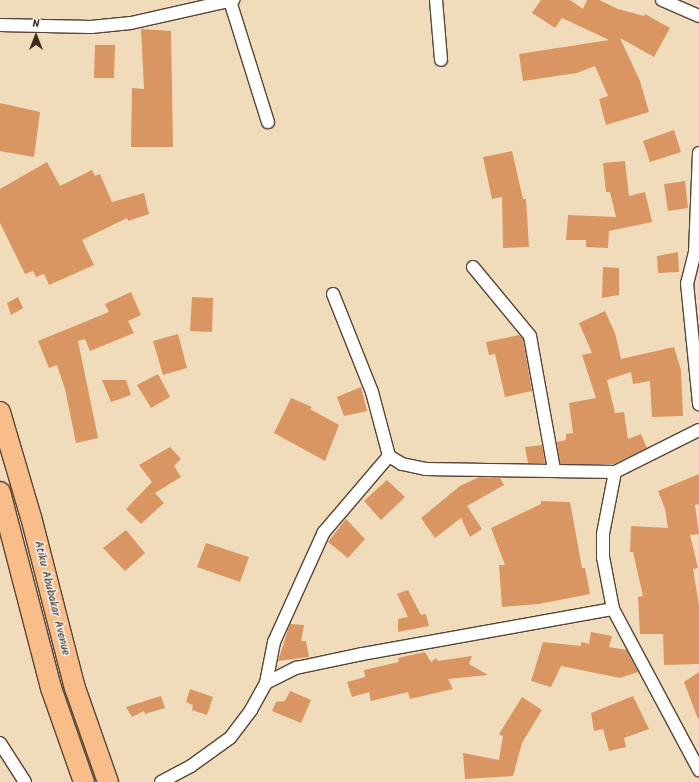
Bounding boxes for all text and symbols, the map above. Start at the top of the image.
text: N [33,15,39,33]
north arrow [16,16,56,56]
street label: Atiku Abubakar Avenue [31,539,73,657]

